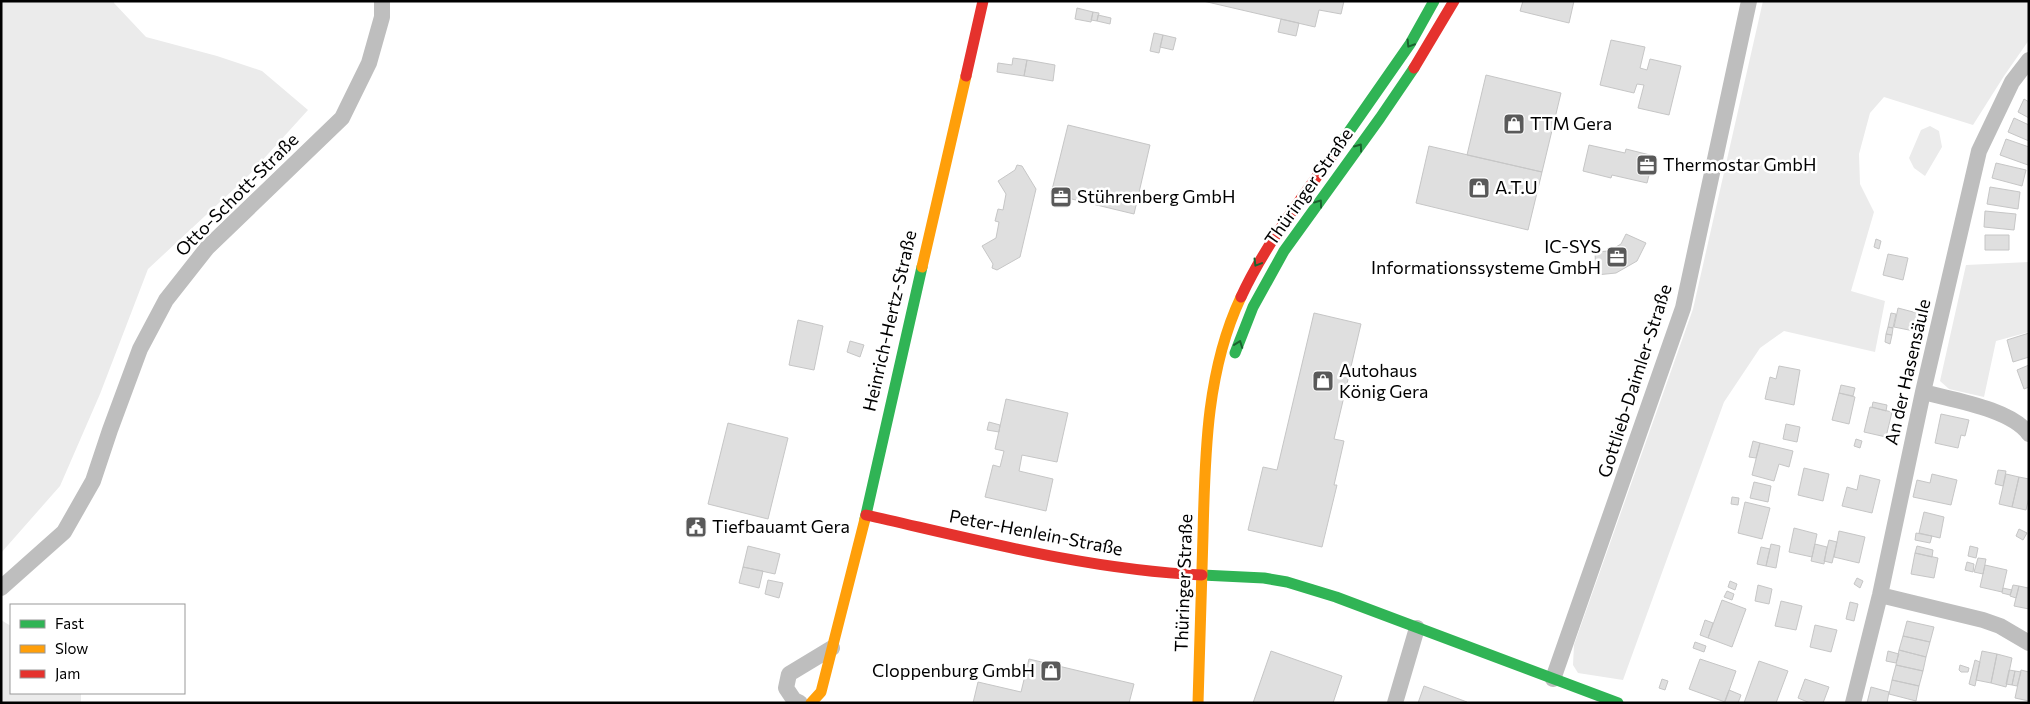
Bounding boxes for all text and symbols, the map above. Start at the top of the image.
one-way arrow [1406,38,1416,47]
shop icon: TTM Gera [1502,112,1526,136]
place label: TTM Gera [1530,112,1612,134]
street label: Thüringer Straße [1259,123,1357,249]
street label: Otto-Schott-Straße [170,128,302,260]
one-way arrow [1353,143,1362,153]
office icon: Thermostar GmbH [1635,153,1659,177]
place label: Thermostar GmbH [1663,153,1816,175]
shop icon: A.T.U [1467,176,1491,200]
place label: A.T.U [1495,176,1538,198]
office icon: Stührenberg GmbH [1049,185,1073,209]
place label: Stührenberg GmbH [1077,185,1235,207]
one-way arrow [1313,200,1321,209]
street label: Heinrich-Hertz-Straße [857,228,921,414]
place label: IC-SYS Informationssysteme GmbH [1371,235,1601,278]
office icon: IC-SYS Informationssysteme GmbH [1605,245,1629,269]
one-way arrow [1254,258,1264,267]
street label: Gottlieb-Daimler-Straße [1592,281,1676,480]
street label: An der Hasensäule [1880,297,1935,447]
one-way arrow [1233,340,1243,348]
place label: Autohaus König Gera [1339,359,1428,402]
shop icon: Autohaus König Gera [1311,369,1335,393]
street label: Peter-Henlein-Straße [948,504,1125,560]
street label: Thüringer Straße [1170,513,1196,652]
public building icon: Tiefbauamt Gera [684,515,708,539]
place label: Tiefbauamt Gera [712,515,850,537]
legend [10,604,185,694]
text: Fast [55,614,84,632]
text: Slow [55,639,88,657]
place label: Cloppenburg GmbH [872,659,1035,681]
shop icon: Cloppenburg GmbH [1039,659,1063,683]
text: Jam [55,664,80,682]

